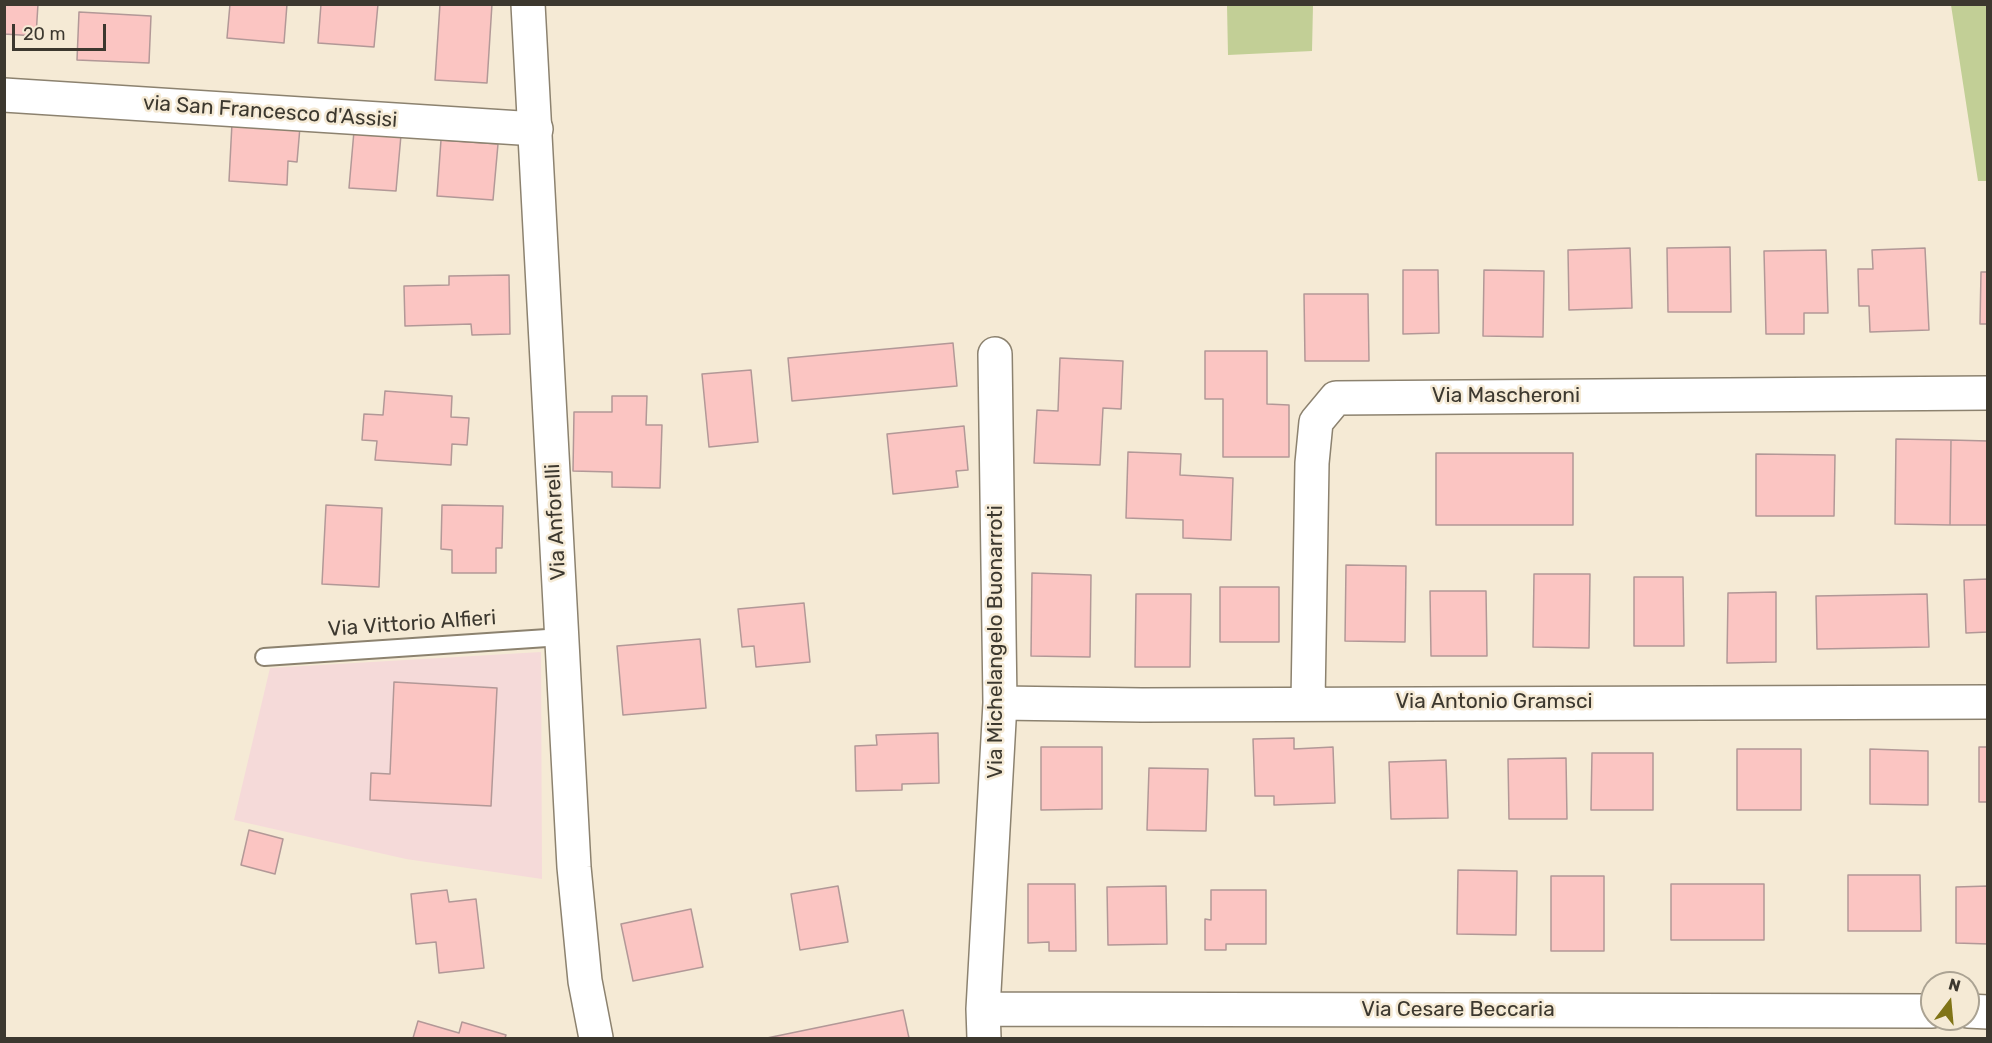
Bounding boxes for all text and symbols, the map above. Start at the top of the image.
scale bar [15,12,110,50]
text: 20 m [23,23,65,45]
street label: via San Francesco d'Assisi [142,91,398,133]
street label: Via Mascheroni [1432,383,1580,409]
street label: Via Anforelli [540,463,572,581]
street label: Via Michelangelo Buonarroti [983,505,1009,779]
street label: Via Vittorio Alfieri [327,606,497,642]
street label: Via Antonio Gramsci [1395,689,1593,715]
north arrow [1920,971,1980,1031]
text: N [1946,974,1963,996]
street label: Via Cesare Beccaria [1361,997,1555,1023]

